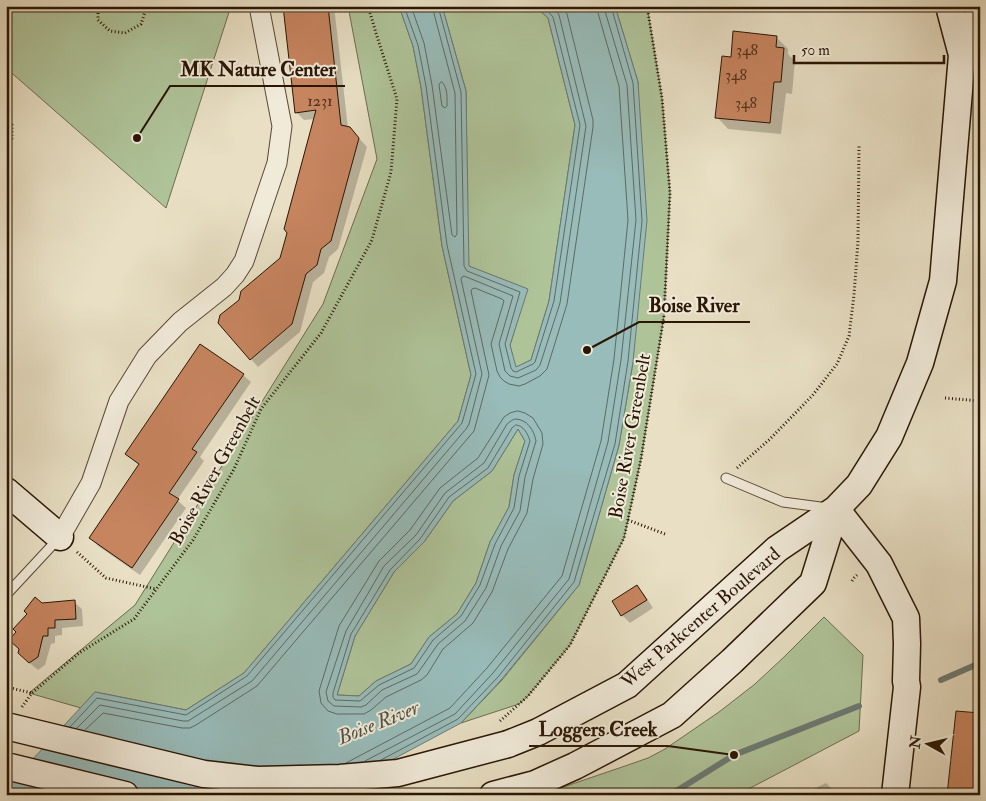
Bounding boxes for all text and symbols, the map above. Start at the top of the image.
scale bar [794,32,944,64]
house number: 348 [736,40,759,60]
text: 50 m [801,41,830,60]
callout: MK Nature Center [170,51,345,86]
text: MK Nature Center [179,57,336,82]
house number: 348 [725,65,748,85]
house number: 1231 [307,91,333,111]
house number: 348 [735,93,758,113]
callout: Boise River [639,287,750,322]
text: Boise River [648,293,740,318]
street label: Boise River Greenbelt [604,352,656,521]
street label: Boise River Greenbelt [164,391,266,550]
street label: West Parkcenter Boulevard [615,542,786,694]
water label: Boise River [333,694,424,750]
callout: Loggers Creek [529,711,668,746]
text: Loggers Creek [539,717,658,743]
north arrow [904,718,954,768]
text: N [906,734,925,751]

